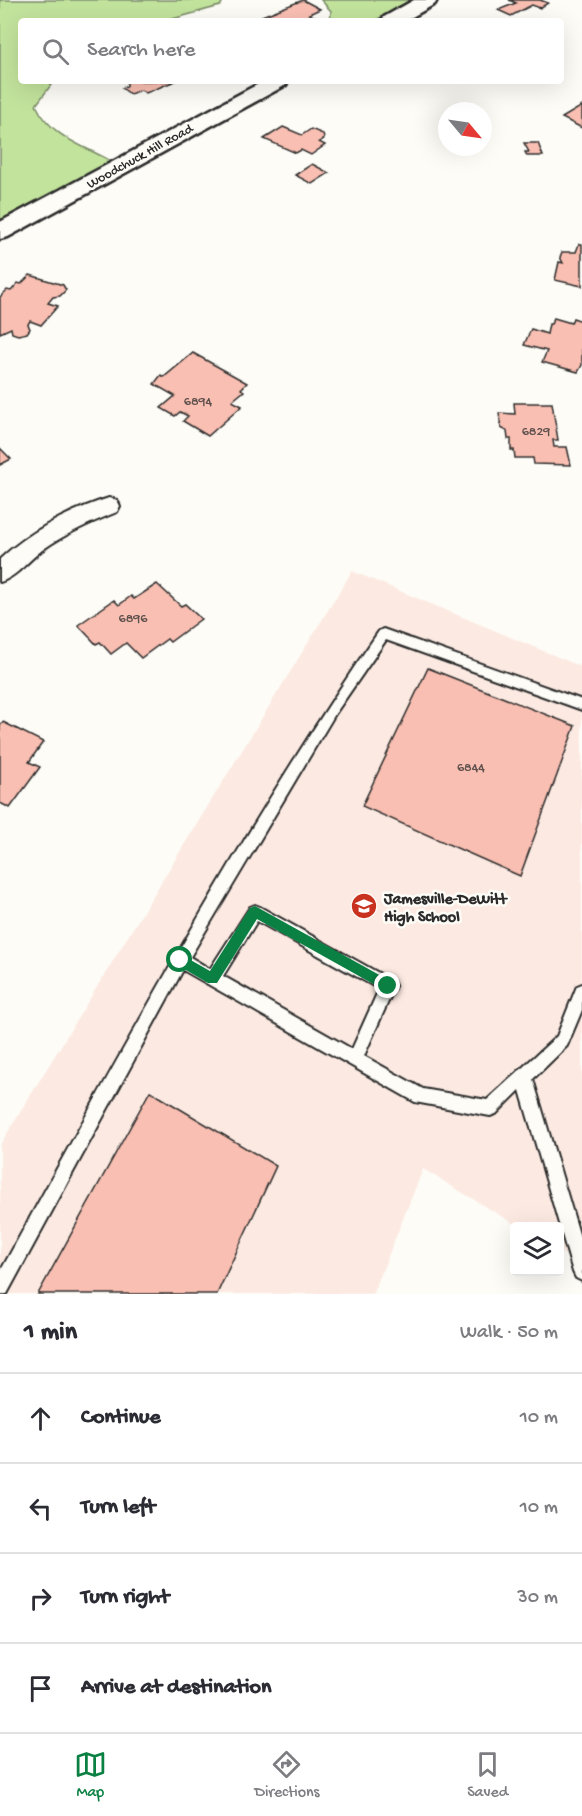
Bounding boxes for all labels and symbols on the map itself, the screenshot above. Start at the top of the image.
north arrow [438,102,492,156]
street label: Woodchuck Hill Road [84,120,198,193]
house number: 6894 [184,394,213,411]
house number: 6829 [522,424,550,441]
house number: 6896 [119,611,148,628]
house number: 6844 [457,760,485,777]
school or university icon: Jamesville-DeWitt High School [349,891,379,921]
place label: Jamesville-DeWitt High School [383,891,508,928]
route start [166,946,192,972]
route end [374,972,400,998]

